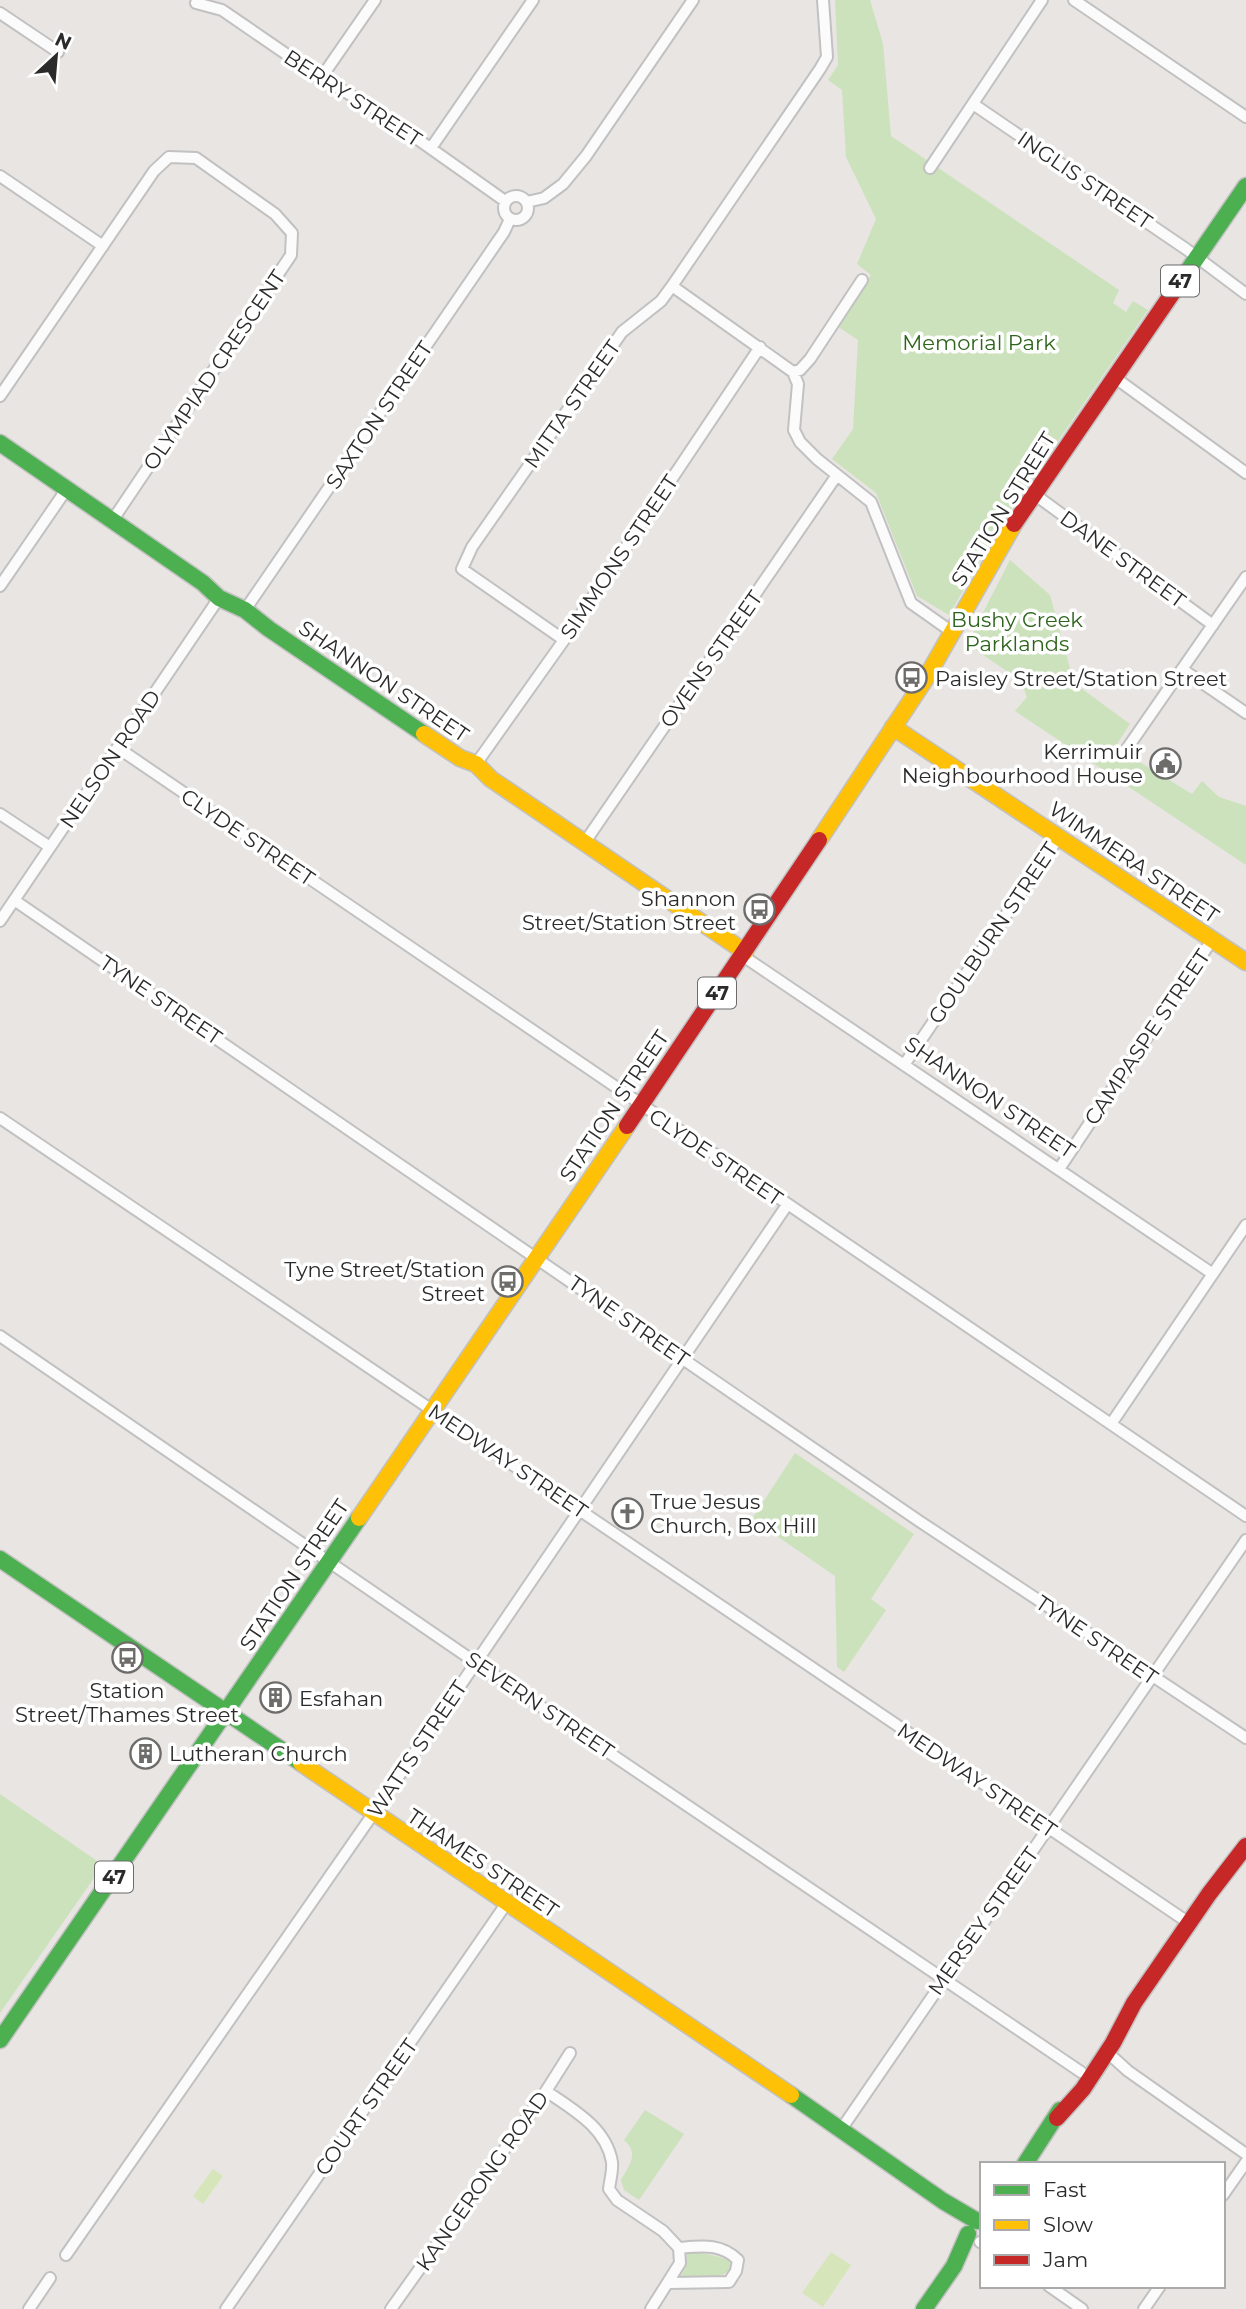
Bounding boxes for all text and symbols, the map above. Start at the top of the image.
north arrow [21,21,91,91]
text: N [51,27,75,55]
street label: BERRY STREET [280,44,426,152]
street label: INGLIS STREET [1013,126,1157,234]
street label: OLYMPIAD CRESCENT [138,265,290,475]
road number: 47 [1161,266,1199,296]
park label: Memorial Park [902,330,1056,355]
street label: MITTA STREET [519,335,625,473]
street label: SAXTON STREET [320,336,438,494]
street label: STATION STREET [945,427,1061,591]
street label: SIMMONS STREET [555,470,683,644]
street label: DANE STREET [1055,505,1191,613]
street label: OVENS STREET [655,586,767,732]
park label: Bushy Creek Parklands [951,607,1083,656]
street label: SHANNON STREET [294,615,474,747]
bus stop icon: Paisley Street/Station Street [895,661,929,695]
place label: Paisley Street/Station Street [935,666,1227,691]
street label: NELSON ROAD [54,685,166,833]
place label: Kerrimuir Neighbourhood House [902,739,1143,788]
public building icon: Kerrimuir Neighbourhood House [1149,746,1183,780]
street label: CLYDE STREET [176,783,320,891]
street label: WIMMERA STREET [1044,796,1224,928]
street label: GOULBURN STREET [923,838,1063,1028]
place label: Shannon Street/Station Street [522,886,736,935]
bus stop icon: Shannon Street/Station Street [742,893,776,927]
street label: CAMPASPE STREET [1079,945,1215,1129]
street label: TYNE STREET [95,950,227,1050]
road number: 47 [698,978,736,1009]
street label: STATION STREET [554,1026,674,1186]
street label: SHANNON STREET [900,1031,1080,1163]
street label: CLYDE STREET [644,1103,788,1211]
place label: Tyne Street/Station Street [284,1257,485,1306]
bus stop icon: Tyne Street/Station Street [491,1264,525,1298]
street label: TYNE STREET [564,1270,694,1372]
street label: MEDWAY STREET [424,1398,592,1524]
place label: True Jesus Church, Box Hill [650,1489,817,1538]
street label: STATION STREET [234,1495,354,1655]
church icon: True Jesus Church, Box Hill [610,1496,644,1530]
street label: TYNE STREET [1031,1590,1163,1690]
bus stop icon: Station Street/Thames Street [110,1641,144,1675]
street label: SEVERN STREET [461,1646,619,1764]
street label: WATTS STREET [362,1676,472,1822]
place label: Station Street/Thames Street [15,1678,239,1727]
building icon: Esfahan [259,1681,293,1715]
place label: Esfahan [299,1686,383,1711]
street label: MEDWAY STREET [893,1717,1061,1843]
building icon: Lutheran Church [129,1736,163,1770]
place label: Lutheran Church [169,1741,348,1766]
street label: THAMES STREET [403,1803,563,1923]
street label: MERSEY STREET [923,1842,1043,2000]
road number: 47 [95,1862,133,1893]
street label: COURT STREET [310,2034,422,2180]
street label: KANGERONG ROAD [411,2086,553,2276]
legend [980,2162,1225,2288]
text: Fast [1043,2177,1087,2202]
text: Slow [1043,2212,1093,2237]
text: Jam [1042,2247,1088,2272]

